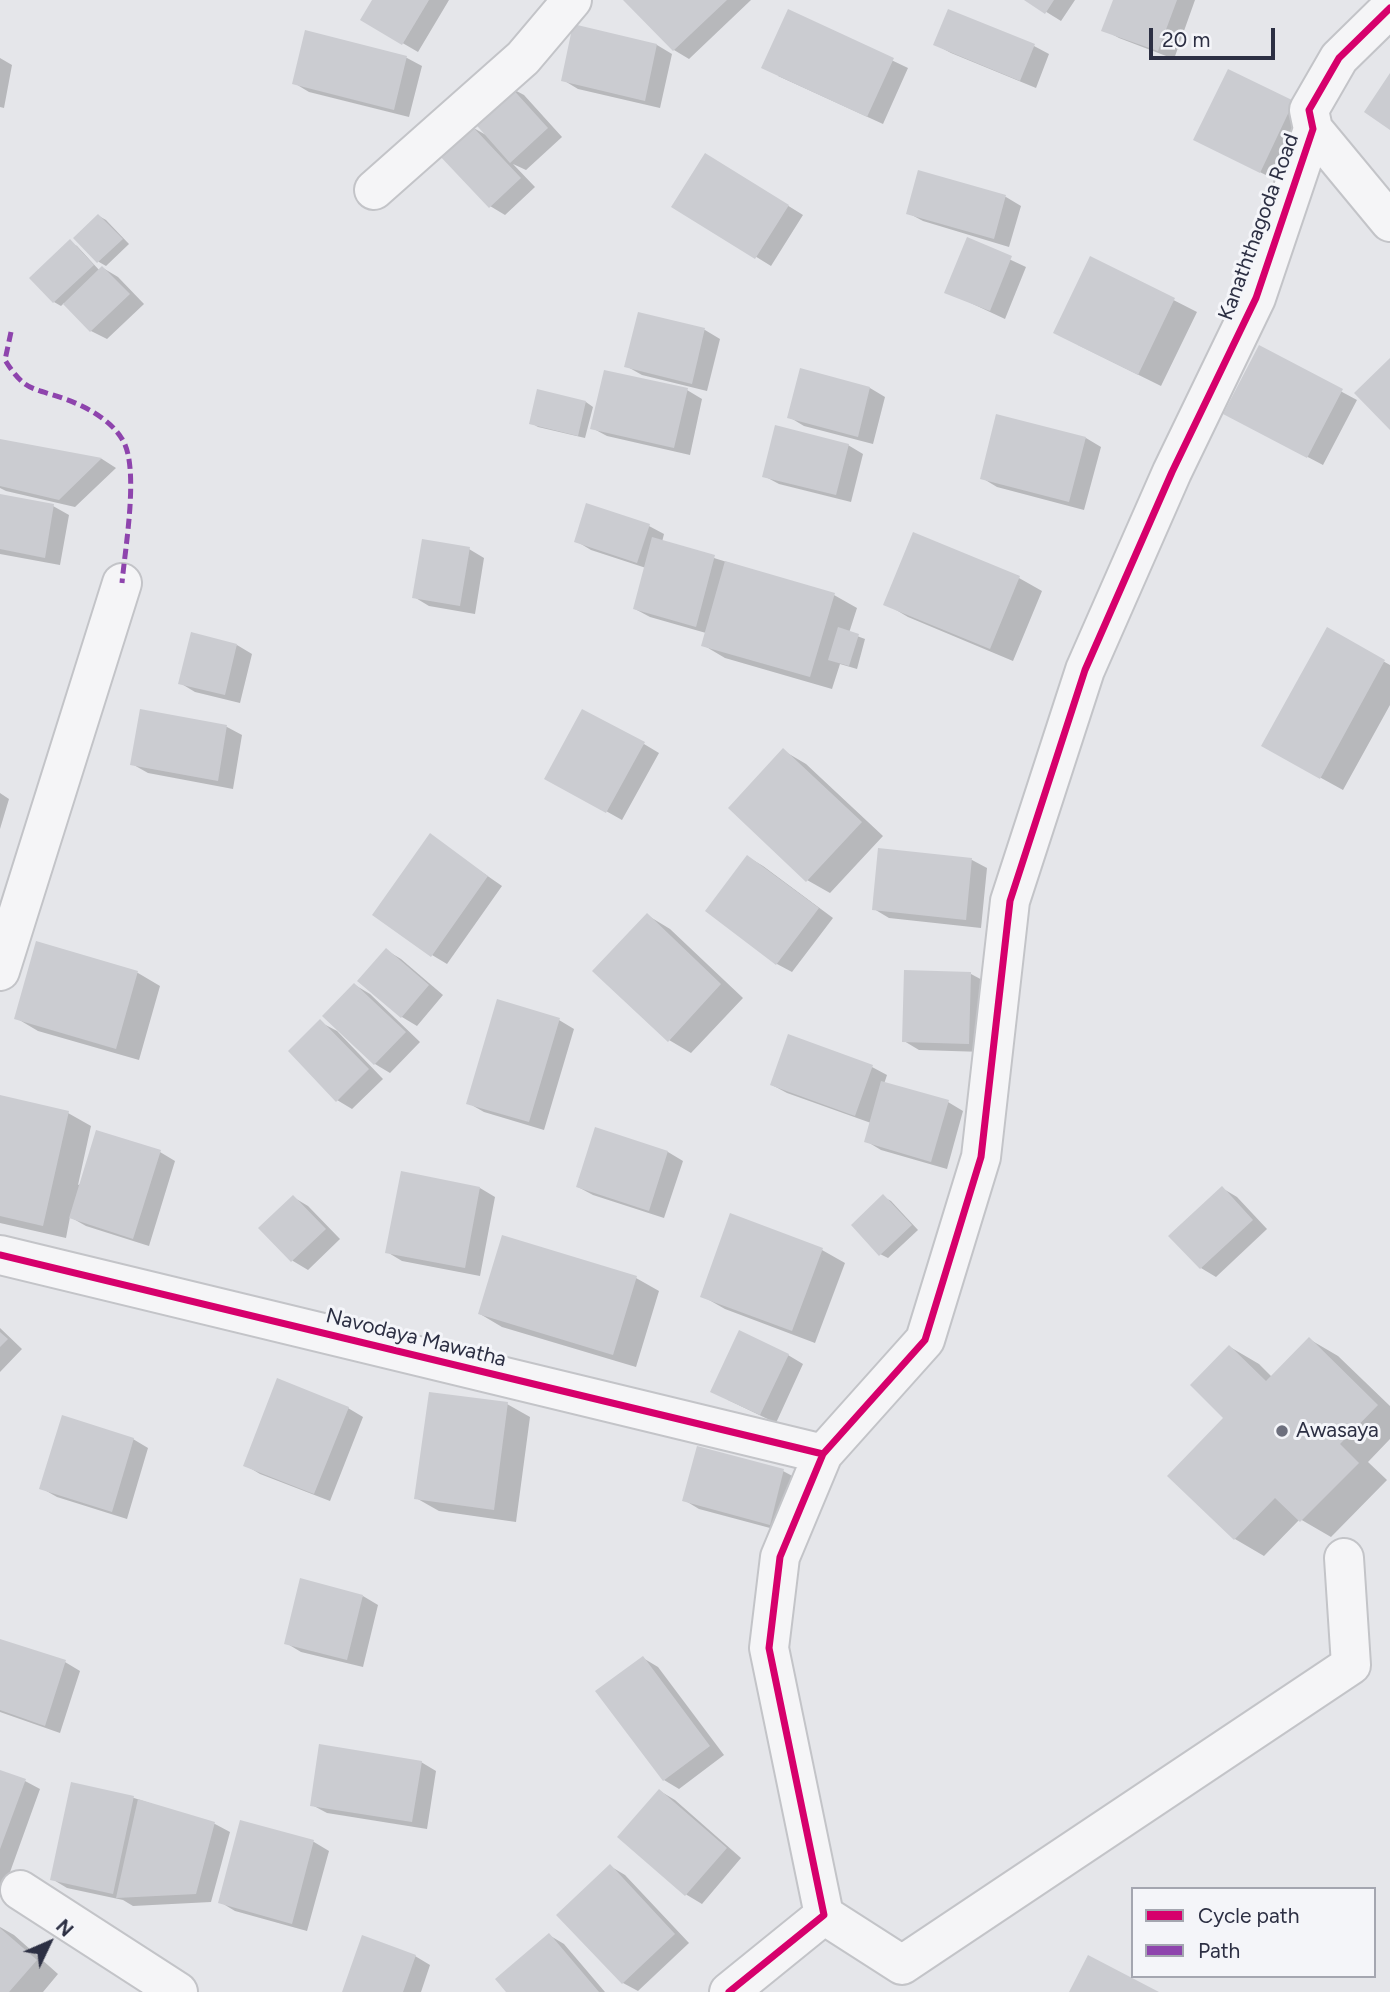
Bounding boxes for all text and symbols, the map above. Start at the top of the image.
scale bar [1152,14,1278,58]
text: 20 m [1162,27,1210,52]
street label: Kanaththagoda Road [1213,130,1305,324]
street label: Navodaya Mawatha [323,1303,509,1373]
place label: Awasaya [1296,1418,1379,1444]
marker: Awasaya [1274,1423,1290,1439]
legend [1131,1887,1376,1978]
text: Cycle path [1198,1903,1299,1928]
north arrow [14,1908,84,1978]
text: N [51,1915,78,1941]
text: Path [1198,1938,1240,1963]

